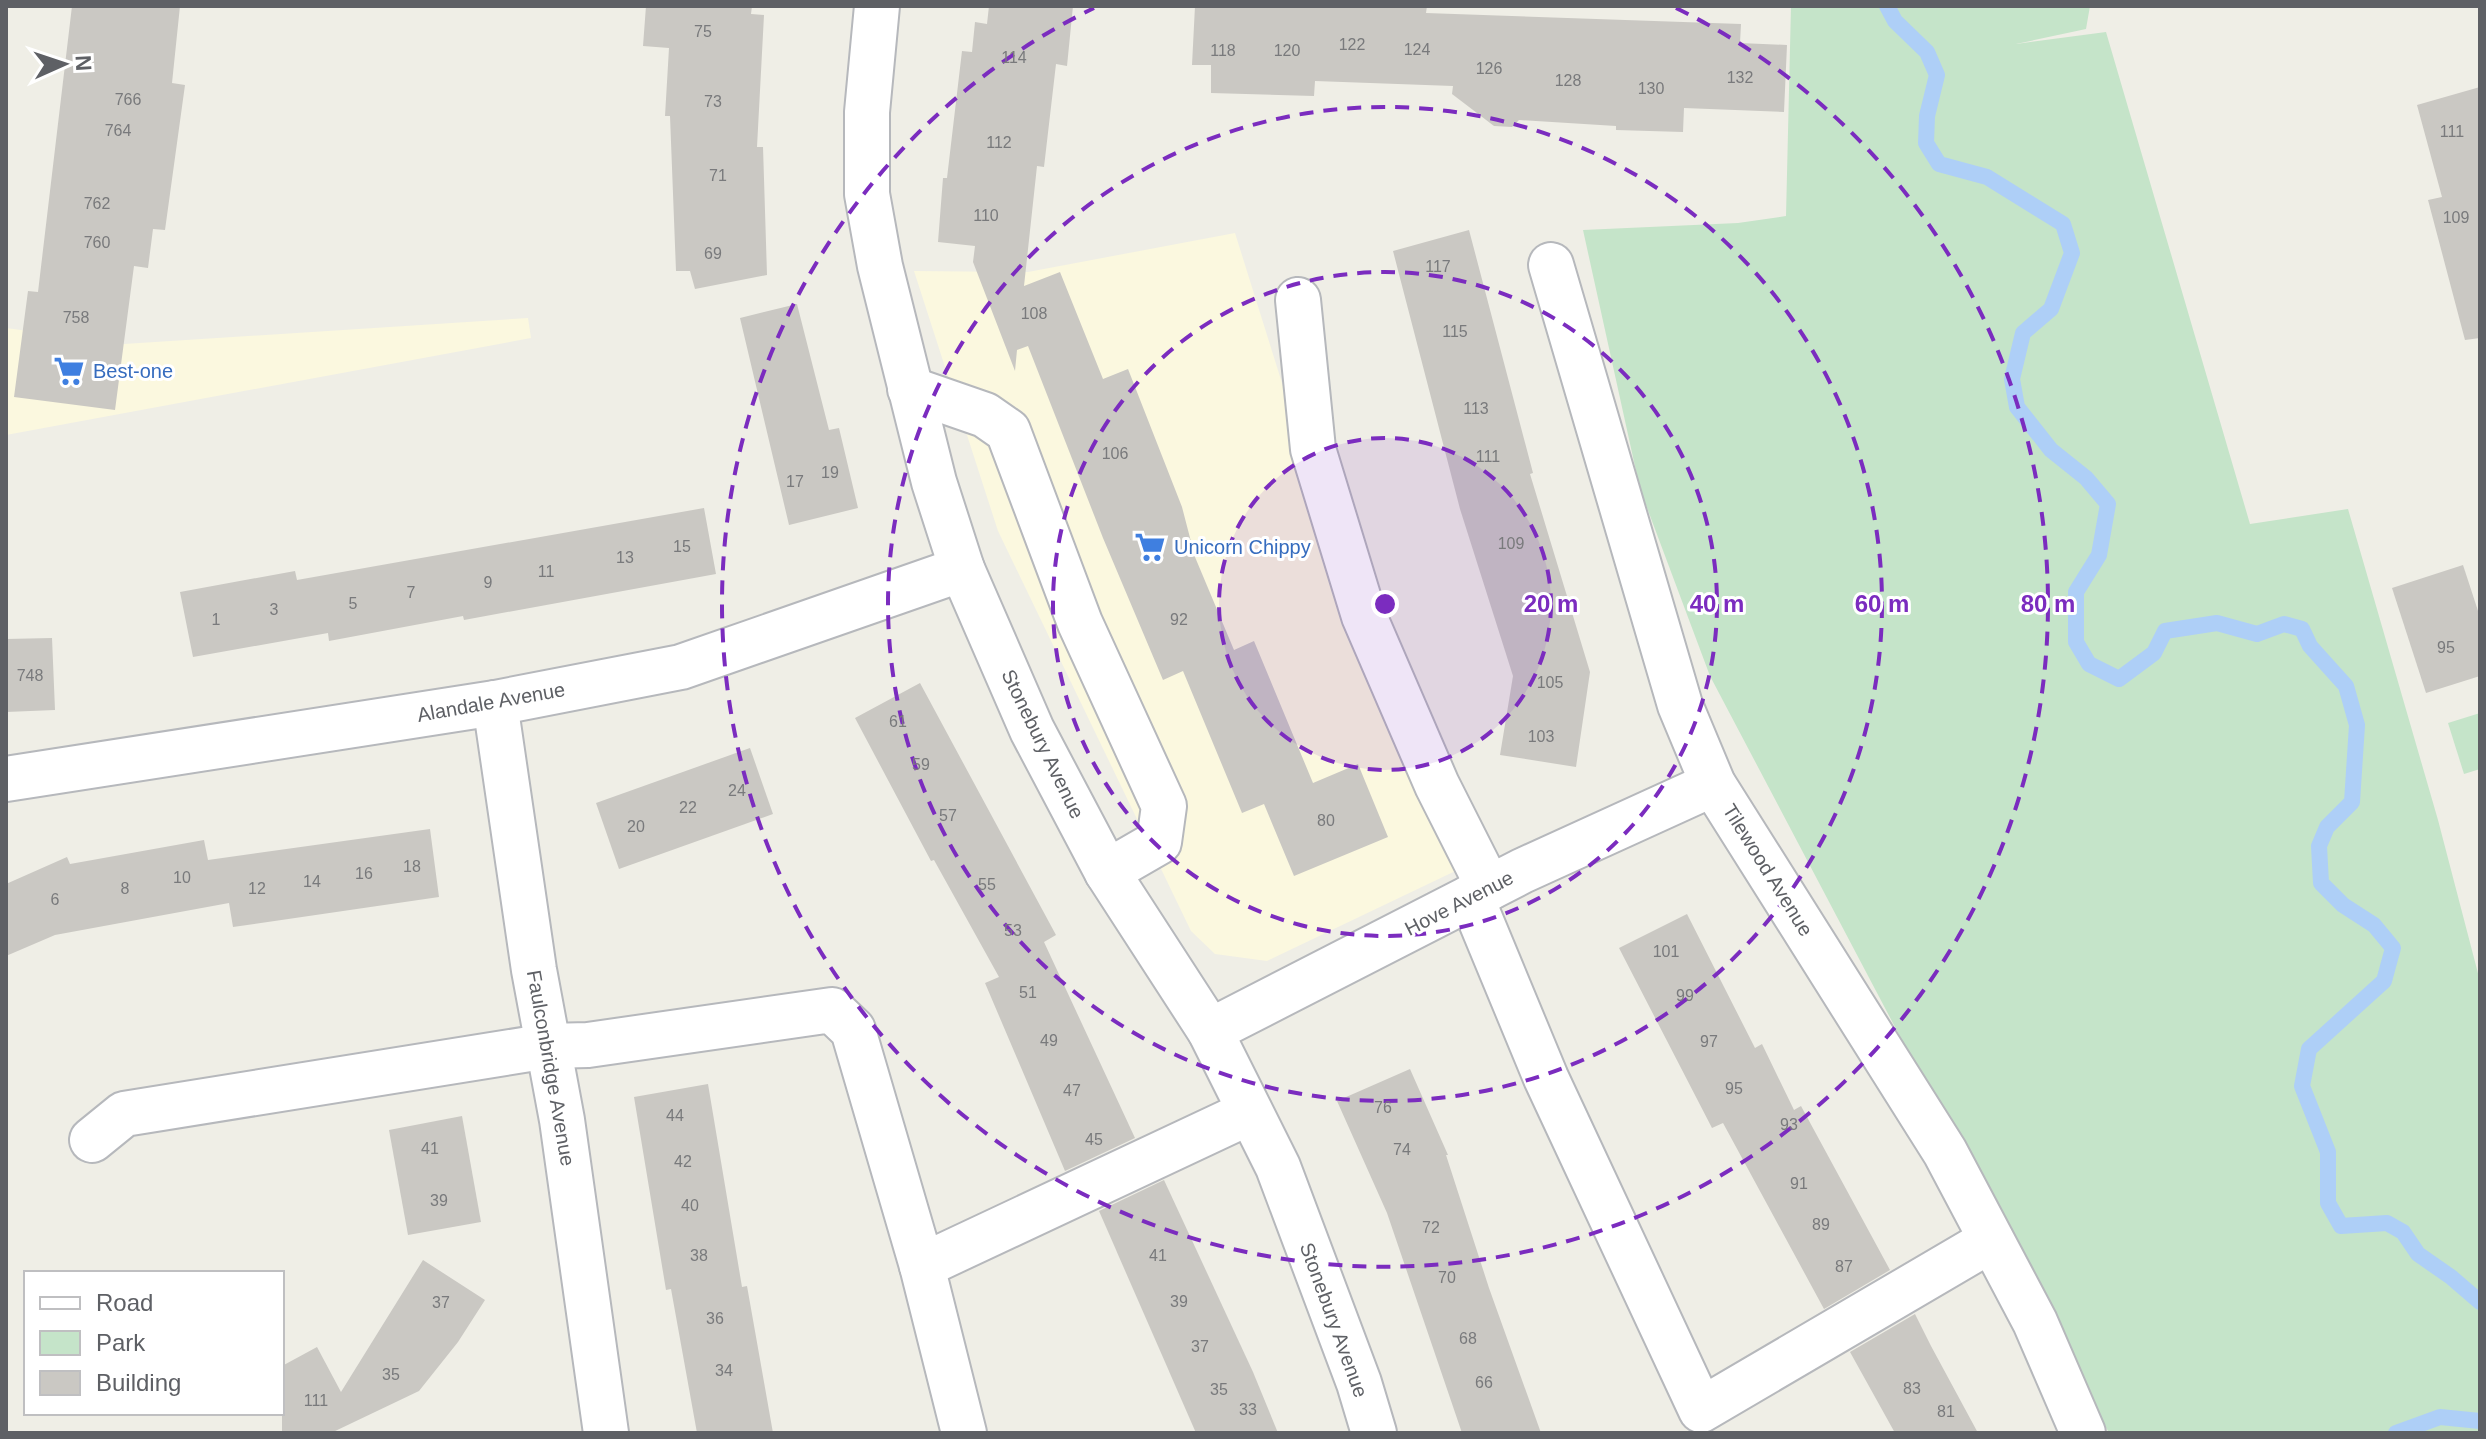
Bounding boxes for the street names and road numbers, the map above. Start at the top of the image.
street label: Stonebury Avenue [997,666,1089,822]
street label: Alandale Avenue [415,678,567,726]
street label: Tilewood Avenue [1719,800,1817,940]
street label: Hove Avenue [1401,866,1517,940]
street label: Faulconbridge Avenue [523,968,579,1168]
street label: Stonebury Avenue [1296,1240,1372,1400]

